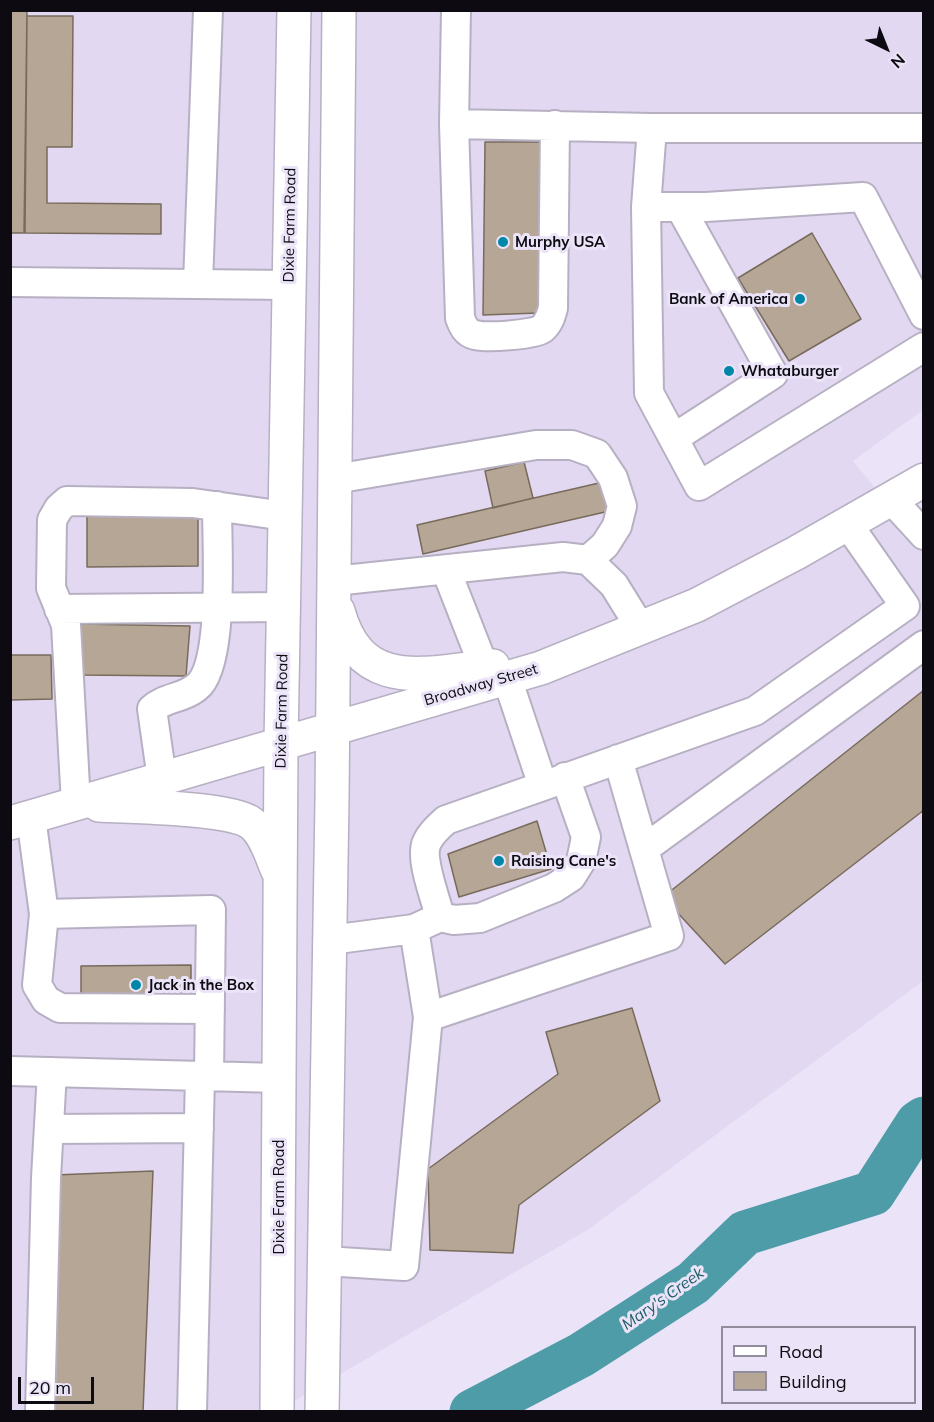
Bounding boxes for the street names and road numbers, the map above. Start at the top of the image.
street label: Dixie Farm Road [280,167,300,283]
street label: Dixie Farm Road [272,653,292,769]
street label: Broadway Street [422,660,540,710]
street label: Dixie Farm Road [270,1140,288,1254]

